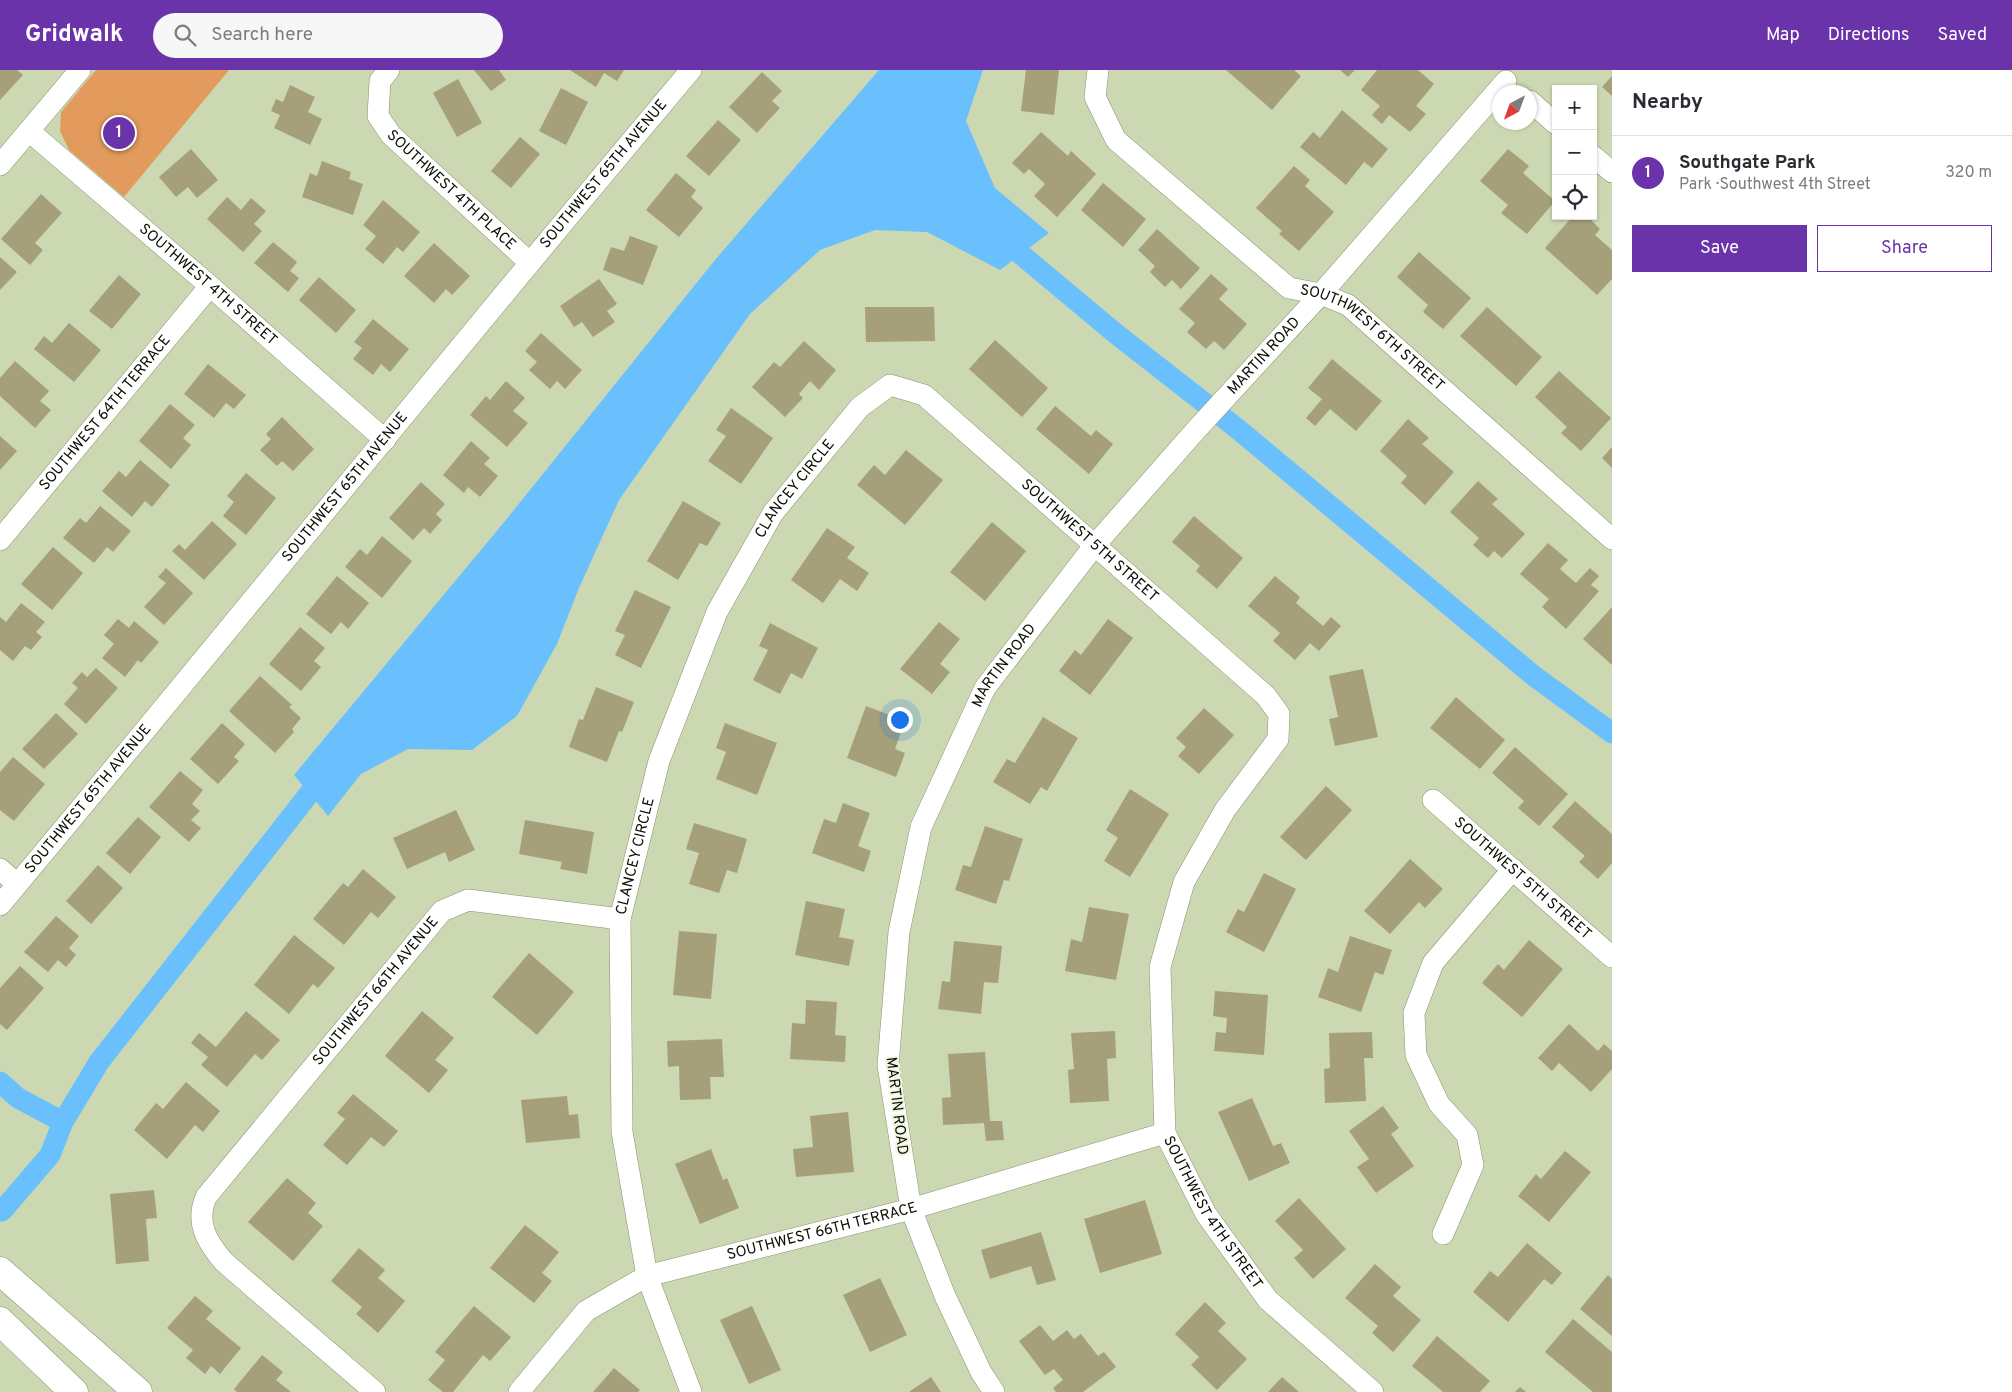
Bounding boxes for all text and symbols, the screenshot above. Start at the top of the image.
search box [153,13,503,58]
text: Gridwalk [25,20,123,50]
icon: search [171,21,199,49]
text: Search here [211,23,313,47]
text: Map [1766,24,1800,47]
text: Directions [1828,24,1910,47]
text: Saved [1938,24,1987,47]
north arrow [1492,85,1537,130]
map controls [1552,85,1597,220]
button: + [1552,85,1597,130]
text: Nearby [1632,89,1703,116]
street label: SOUTHWEST 65TH AVENUE [536,96,671,253]
pin: 1 [103,114,135,152]
street label: SOUTHWEST 4TH PLACE [383,126,520,255]
button: − [1552,130,1597,175]
text: Southgate Park [1679,151,1816,175]
text: 1 [1645,163,1651,183]
text: 320 m [1945,163,1992,183]
button: locate [1552,175,1597,220]
text: Park · Southwest 4th Street [1679,175,1871,195]
street label: SOUTHWEST 4TH STREET [135,220,281,350]
button: Save [1632,225,1807,272]
button: Share [1817,225,1992,272]
street label: SOUTHWEST 6TH STREET [1298,281,1448,395]
street label: MARTIN ROAD [1224,313,1304,399]
street label: SOUTHWEST 64TH TERRACE [35,331,175,495]
street label: SOUTHWEST 65TH AVENUE [278,408,412,566]
street label: CLANCEY CIRCLE [751,435,839,542]
street label: SOUTHWEST 5TH STREET [1017,475,1162,606]
street label: MARTIN ROAD [968,620,1040,710]
your location [887,707,913,733]
street label: SOUTHWEST 65TH AVENUE [21,720,156,877]
street label: CLANCEY CIRCLE [612,795,659,917]
street label: SOUTHWEST 5TH STREET [1450,813,1595,944]
street label: SOUTHWEST 66TH AVENUE [309,913,443,1069]
street label: MARTIN ROAD [881,1056,911,1156]
street label: SOUTHWEST 4TH STREET [1159,1133,1267,1293]
street label: SOUTHWEST 66TH TERRACE [725,1198,919,1265]

